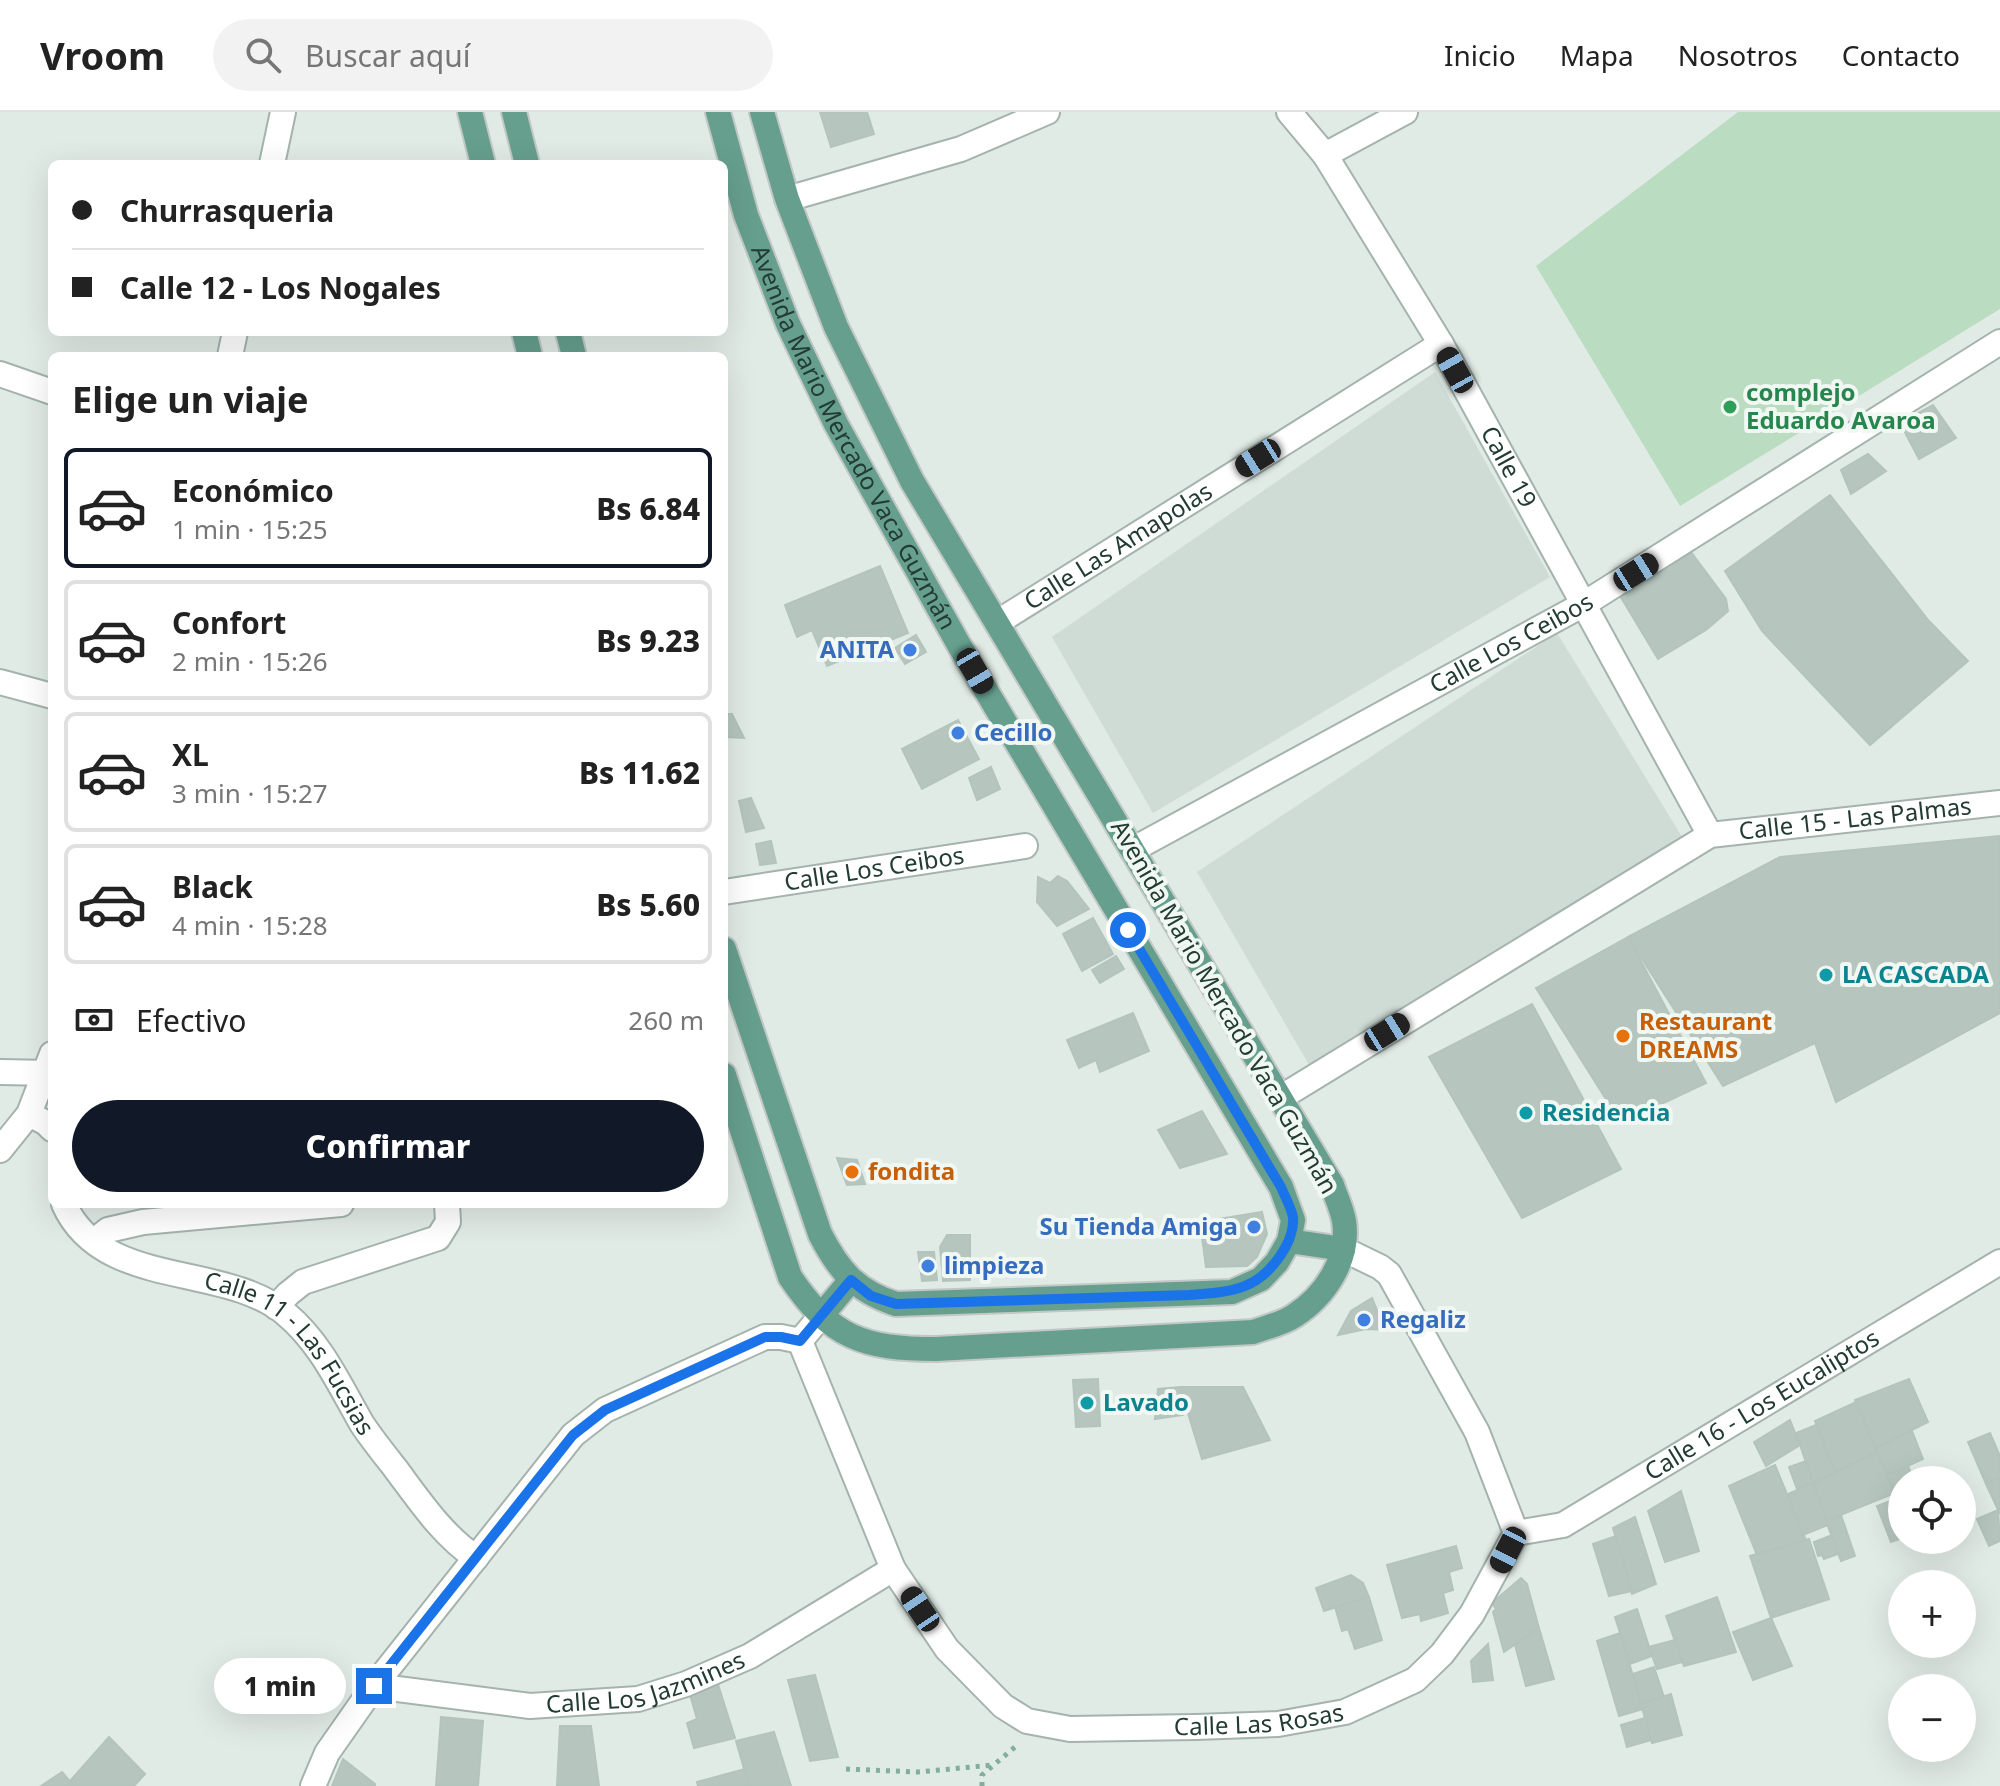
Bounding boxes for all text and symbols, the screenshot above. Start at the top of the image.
search box [213,19,773,91]
text: Vroom [40,29,165,81]
icon: search [241,33,285,77]
text: Buscar aquí [305,35,471,76]
text: Inicio [1444,36,1516,74]
text: Mapa [1560,36,1634,74]
text: Nosotros [1678,36,1798,74]
text: Contacto [1842,36,1960,74]
text: Churrasqueria [120,190,334,231]
street label: Avenida Mario Mercado Vaca Guzmán [744,240,965,635]
text: Calle 12 - Los Nogales [120,267,441,308]
car [1433,343,1477,397]
text: Elige un viaje [72,375,309,424]
place label: complejo Eduardo Avaroa [1746,375,1936,436]
marker: complejo Eduardo Avaroa [1721,398,1739,416]
street label: Calle 19 [1474,420,1545,513]
car [1231,435,1285,481]
text: Económico [172,470,334,511]
icon: car [76,472,148,544]
street label: Calle Las Amapolas [1017,474,1218,617]
text: Bs 6.84 [596,488,700,529]
text: 1 min · 15:25 [172,511,328,547]
car [1609,549,1663,595]
street label: Calle Los Ceibos [1423,584,1599,700]
text: Confort [172,602,286,643]
icon: car [76,604,148,676]
text: Bs 9.23 [596,620,700,661]
place label: ANITA [820,632,894,665]
marker: ANITA [901,641,919,659]
text: 2 min · 15:26 [172,643,328,679]
car [953,644,997,698]
place label: Cecillo [974,715,1053,748]
marker: Cecillo [949,724,967,742]
text: XL [172,734,209,775]
icon: car [76,736,148,808]
text: Bs 11.62 [579,752,700,793]
text: 3 min · 15:27 [172,775,328,811]
street label: Calle 15 - Las Palmas [1737,788,1973,847]
street label: Avenida Mario Mercado Vaca Guzmán [1104,813,1346,1199]
street label: Calle Los Ceibos [782,838,966,898]
text: Black [172,866,253,907]
icon: car [76,868,148,940]
text: Bs 5.60 [596,884,700,925]
text: 4 min · 15:28 [172,907,328,943]
route start [1110,912,1146,948]
place label: LA CASCADA [1842,957,1990,990]
marker: LA CASCADA [1817,966,1835,984]
icon: cash [72,998,116,1042]
text: Efectivo [136,1000,246,1041]
text: 260 m [628,1002,704,1038]
place label: Restaurant DREAMS [1639,1004,1772,1065]
car [1360,1009,1414,1055]
marker: Restaurant DREAMS [1614,1027,1632,1045]
place label: Residencia [1542,1095,1670,1128]
button: Confirmar [72,1100,704,1192]
marker: Residencia [1517,1104,1535,1122]
place label: fondita [868,1154,955,1187]
marker: fondita [843,1163,861,1181]
place label: Su Tienda Amiga [1039,1209,1238,1242]
marker: Su Tienda Amiga [1245,1218,1263,1236]
place label: limpieza [944,1248,1044,1281]
marker: limpieza [919,1257,937,1275]
street label: Calle 11 - Las Fucsias [201,1263,383,1441]
place label: Regaliz [1380,1302,1466,1335]
marker: Regaliz [1355,1311,1373,1329]
street label: Calle 16 - Los Eucaliptos [1638,1321,1885,1487]
place label: Lavado [1103,1385,1189,1418]
marker: Lavado [1078,1394,1096,1412]
map controls [1888,1466,1976,1762]
button: locate [1888,1466,1976,1554]
car [1486,1523,1530,1577]
button: + [1888,1570,1976,1658]
car [897,1582,943,1636]
street label: Calle Los Jazmines [545,1642,750,1720]
callout: 1 min [214,1658,346,1714]
text: 1 min [244,1668,316,1704]
route end [356,1668,392,1704]
button: − [1888,1674,1976,1762]
street label: Calle Las Rosas [1174,1695,1346,1742]

